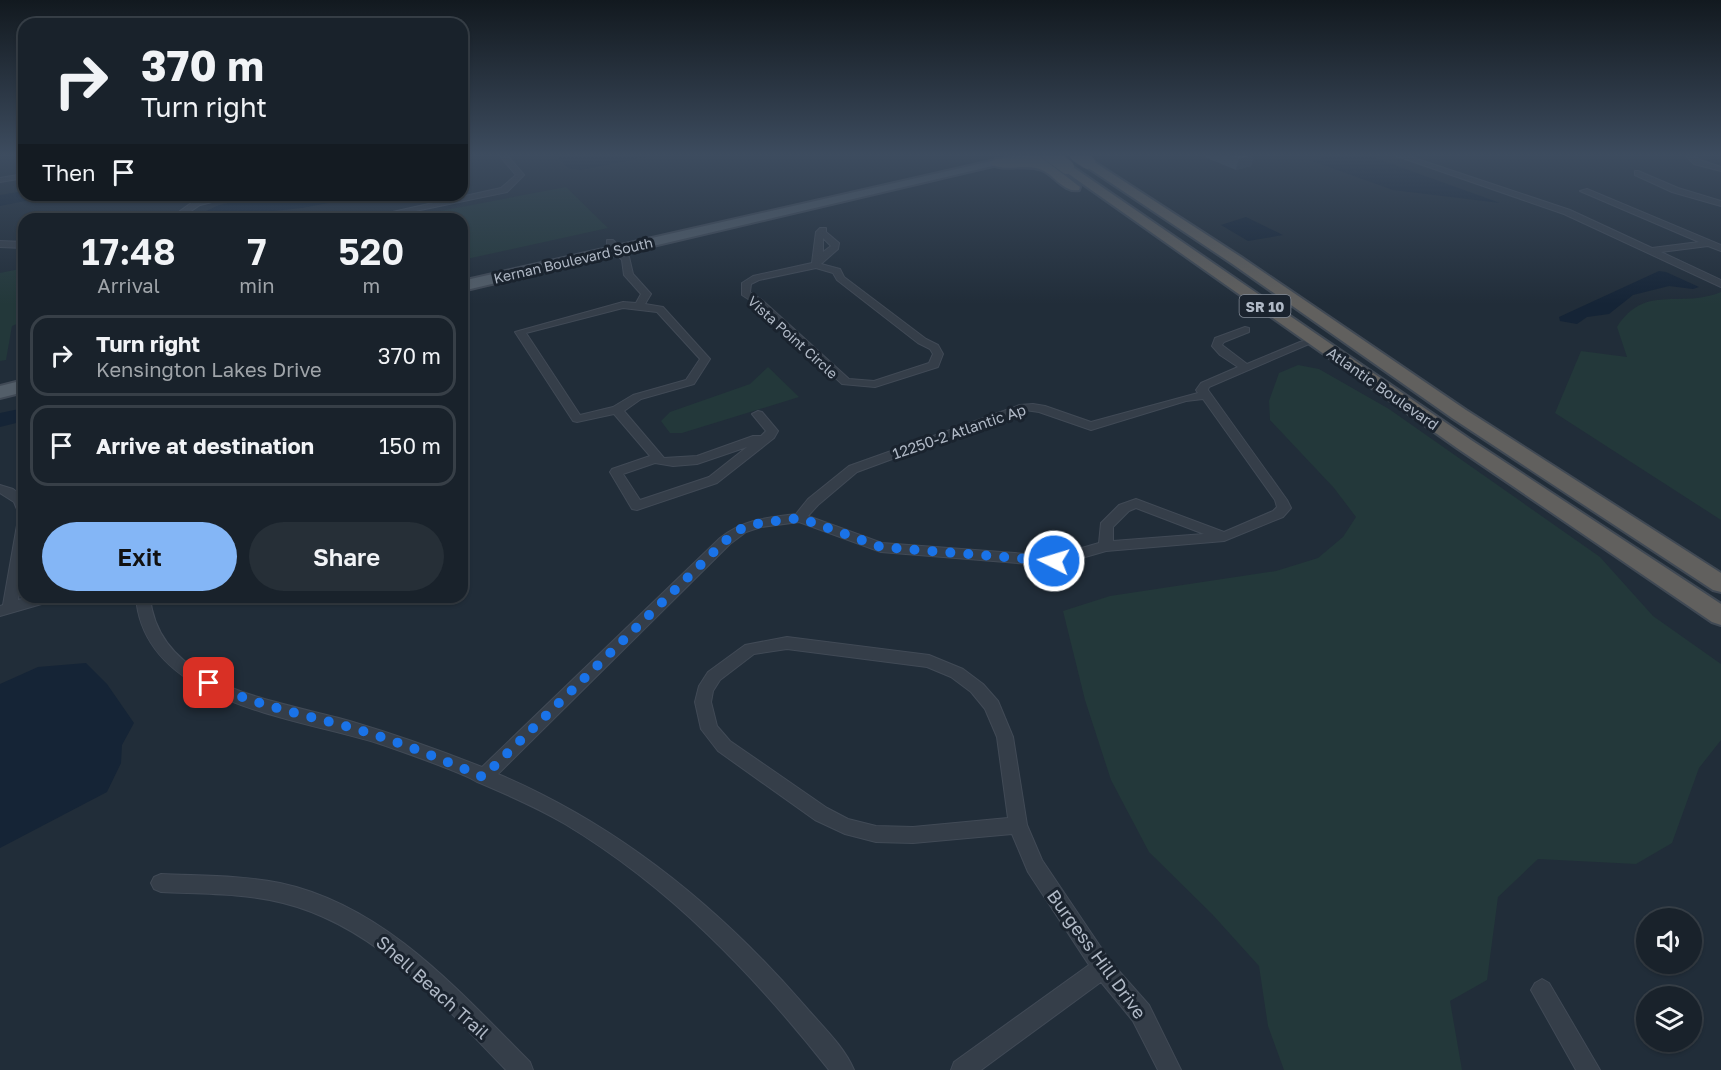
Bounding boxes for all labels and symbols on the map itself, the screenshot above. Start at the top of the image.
street label: Kernan Boulevard South [492,233,654,287]
street label: Vista Point Circle [745,292,841,382]
road number: SR 10 [1240,295,1290,317]
street label: Atlantic Boulevard [1324,343,1442,433]
street label: 12250-2 Atlantic Ap [890,400,1028,462]
position arrow [1022,529,1086,593]
pin [183,657,234,708]
street label: Burgess Hill Drive [1043,885,1151,1023]
street label: Shell Beach Trail [372,931,494,1044]

